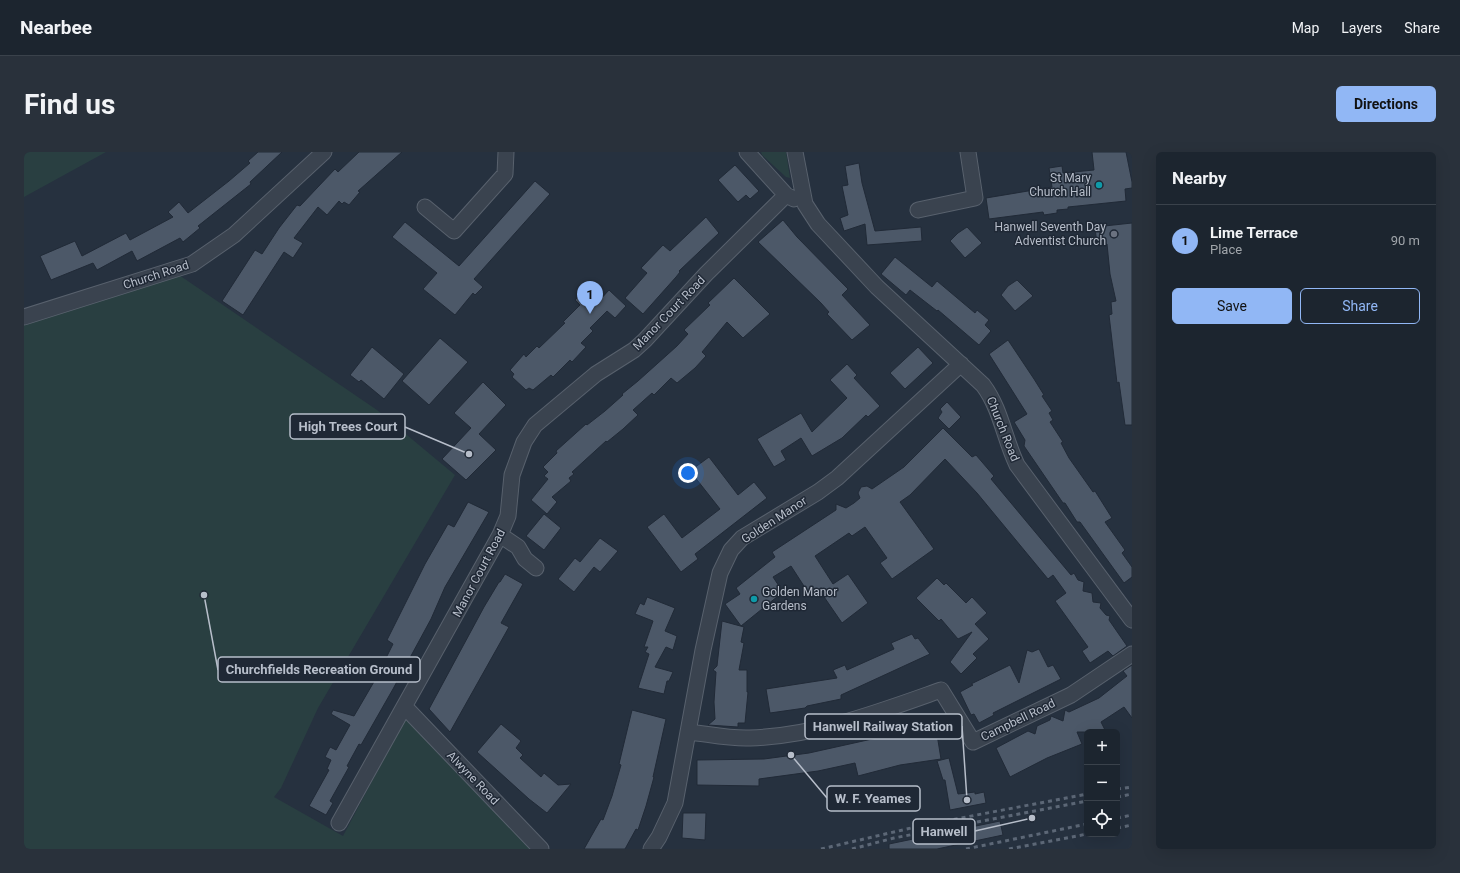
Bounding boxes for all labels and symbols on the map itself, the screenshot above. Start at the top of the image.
place label: St Mary Church Hall [1029,171,1091,199]
marker: St Mary Church Hall [1094,180,1104,190]
place label: Hanwell Seventh Day Adventist Church [994,220,1106,248]
marker: Hanwell Seventh Day Adventist Church [1109,229,1119,239]
street label: Church Road [121,258,191,292]
street label: Manor Court Road [630,273,708,353]
pin: 1 [577,281,603,314]
street label: Church Road [984,395,1022,463]
callout: High Trees Court [290,414,405,439]
text: High Trees Court [298,419,398,434]
your location [678,463,698,483]
street label: Golden Manor [739,494,809,546]
street label: Manor Court Road [450,527,508,619]
place label: Golden Manor Gardens [762,585,837,613]
marker: Golden Manor Gardens [749,594,759,604]
callout: Churchfields Recreation Ground [218,657,420,682]
text: Churchfields Recreation Ground [226,662,412,677]
street label: Campbell Road [979,696,1057,744]
callout: Hanwell Railway Station [805,714,962,739]
text: Hanwell Railway Station [813,719,953,734]
street label: Alwyne Road [444,748,502,808]
callout: W. F. Yeames [827,786,920,811]
text: W. F. Yeames [835,791,912,806]
callout: Hanwell [913,819,975,844]
text: Hanwell [921,824,967,839]

